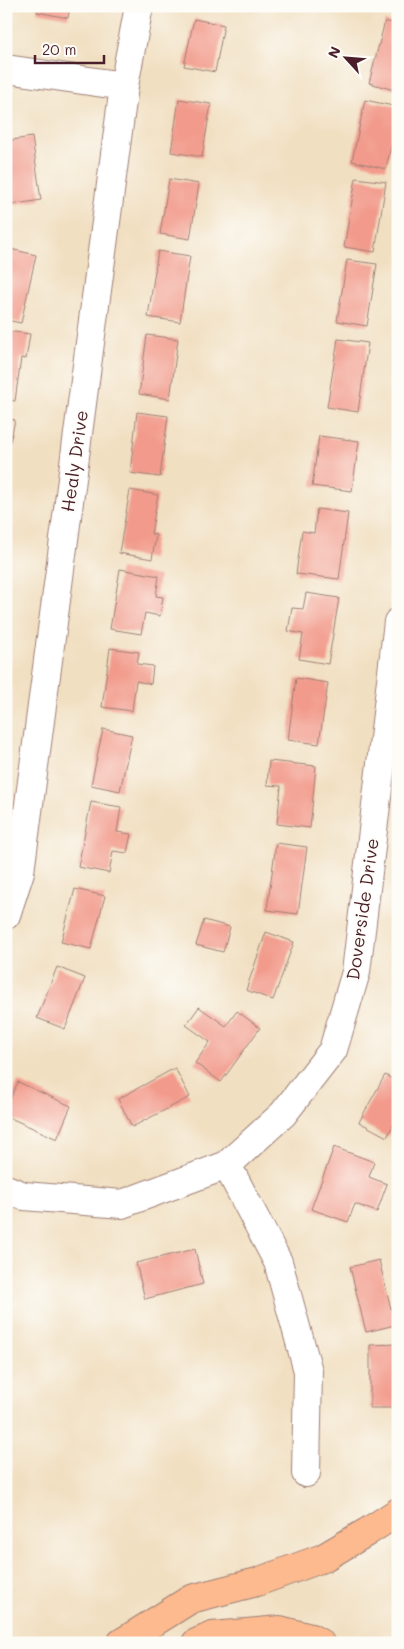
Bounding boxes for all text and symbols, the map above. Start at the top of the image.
scale bar [35,32,104,64]
north arrow [322,32,372,82]
text: 20 m [42,39,76,59]
text: N [323,43,345,61]
street label: Healy Drive [55,409,93,513]
street label: Doverside Drive [340,837,384,981]

